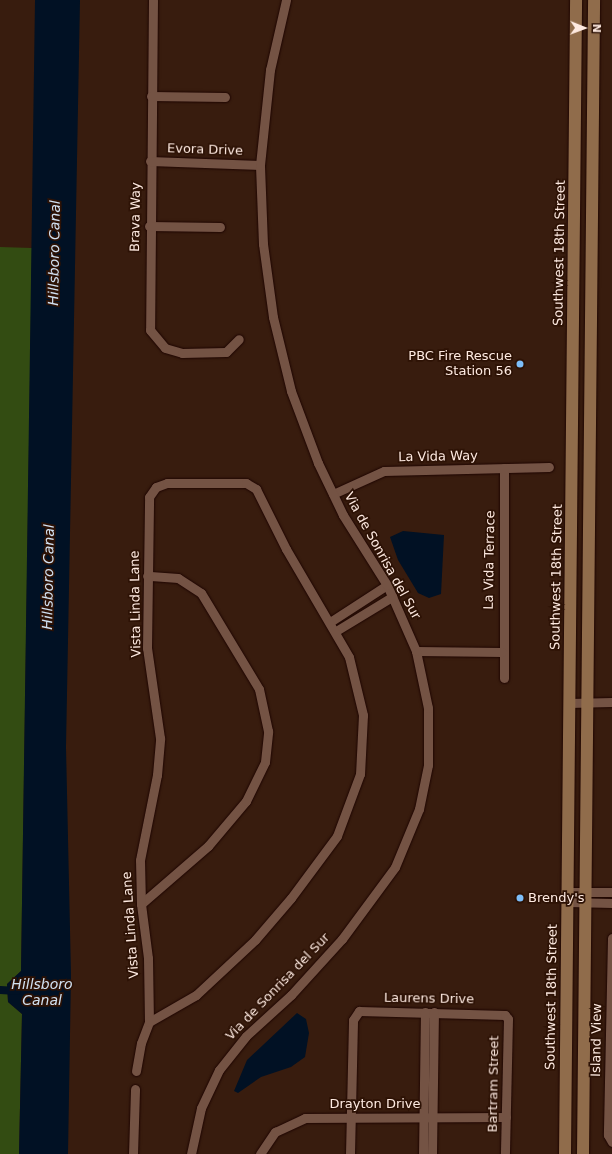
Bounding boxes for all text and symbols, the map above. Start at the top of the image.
north arrow [564,8,604,48]
text: N [590,23,603,33]
street label: Evora Drive [167,141,243,159]
street label: Southwest 18th Street [551,180,569,326]
street label: Brava Way [128,182,144,252]
water label: Hillsboro Canal [45,200,63,306]
place label: PBC Fire Rescue Station 56 [408,349,512,380]
marker: PBC Fire Rescue Station 56 [515,359,525,369]
street label: La Vida Way [398,449,478,465]
street label: Via de Sonrisa del Sur [341,490,423,622]
street label: Southwest 18th Street [548,504,566,650]
street label: La Vida Terrace [481,510,499,610]
water label: Hillsboro Canal [39,524,57,630]
street label: Vista Linda Lane [127,550,145,658]
street label: Vista Linda Lane [119,871,143,979]
place label: Brendy's [528,890,585,906]
marker: Brendy's [515,893,525,903]
street label: Southwest 18th Street [543,924,561,1070]
street label: Via de Sonrisa del Sur [223,930,333,1044]
water label: Hillsboro Canal [11,976,73,1008]
street label: Laurens Drive [384,990,474,1008]
street label: Island View [589,1003,605,1077]
street label: Bartram Street [485,1035,503,1133]
street label: Drayton Drive [329,1096,421,1112]

